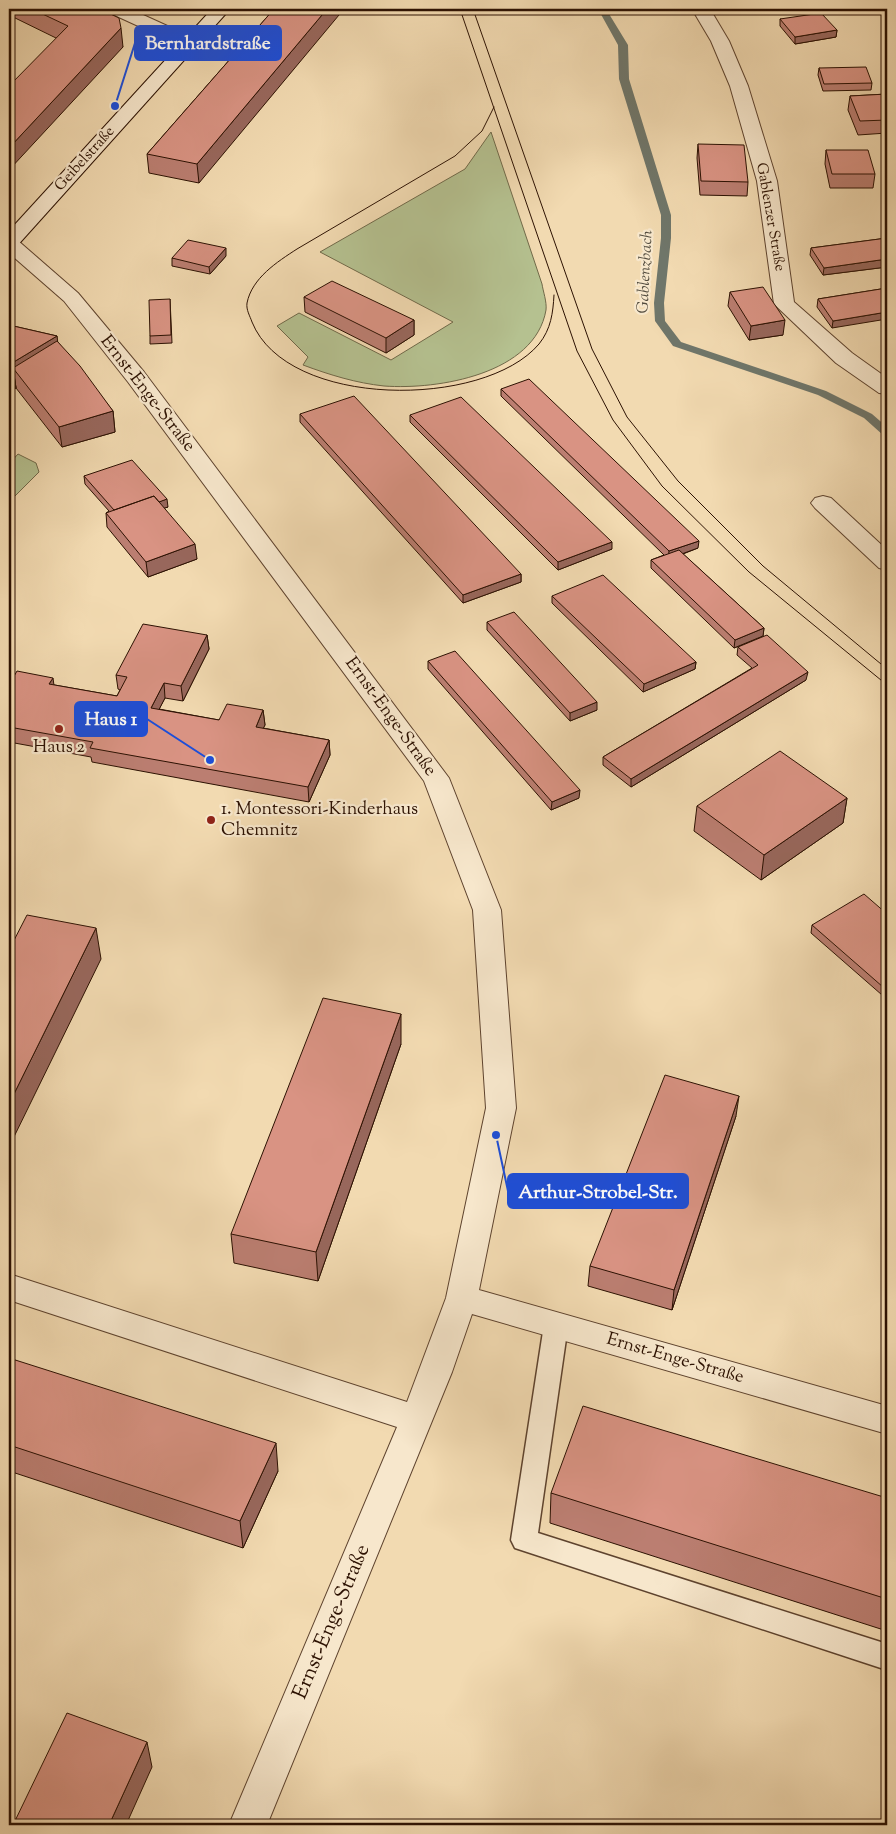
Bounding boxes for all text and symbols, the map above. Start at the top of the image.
callout: Bernhardstraße [135,26,281,60]
text: Bernhardstraße [145,31,271,58]
street label: Geibelstraße [50,122,120,196]
street label: Gablenzer Straße [750,161,790,273]
water label: Gablenzbach [632,230,660,314]
street label: Ernst-Enge-Straße [93,330,201,458]
street label: Ernst-Enge-Straße [338,652,442,782]
callout: Haus 1 [75,702,147,736]
text: Haus 1 [85,707,138,734]
marker: Haus 2 [53,723,65,735]
place label: Haus 2 [33,735,86,761]
place label: 1. Montessori-Kinderhaus Chemnitz [221,797,418,844]
marker: 1. Montessori-Kinderhaus Chemnitz [205,814,217,826]
callout: Arthur-Strobel-Str. [508,1174,688,1208]
text: Arthur-Strobel-Str. [518,1180,678,1207]
street label: Ernst-Enge-Straße [603,1327,747,1391]
street label: Ernst-Enge-Straße [286,1540,378,1704]

